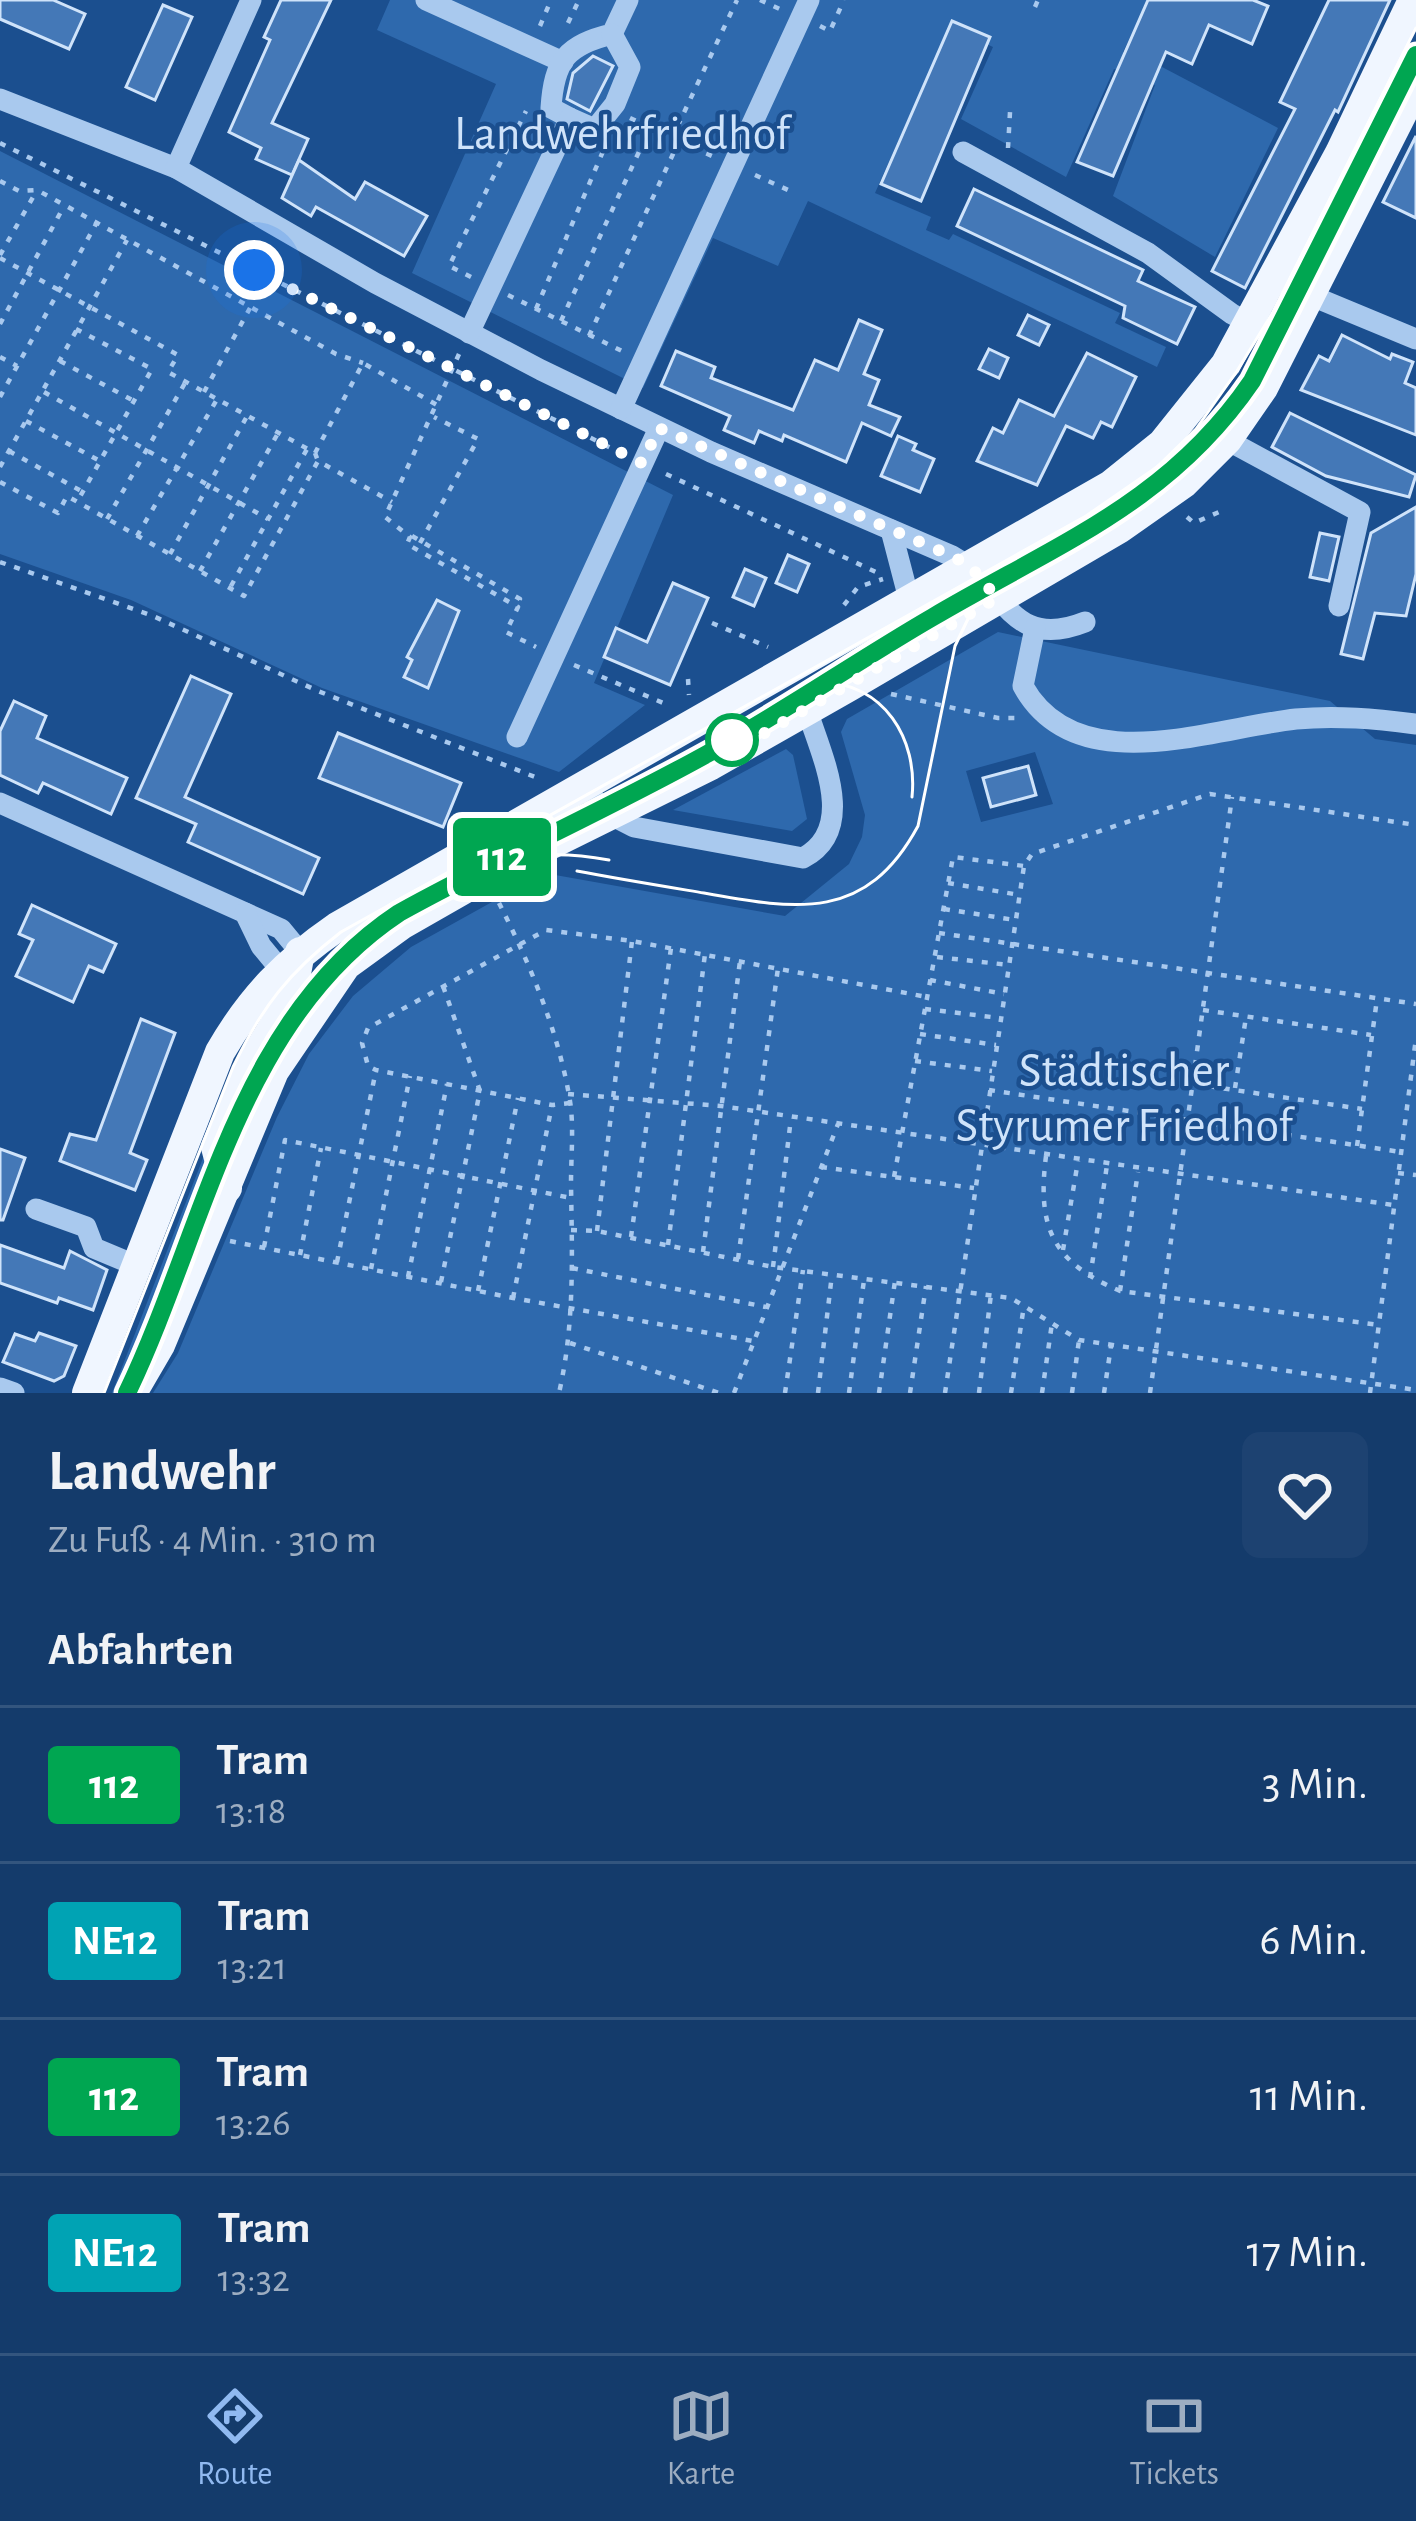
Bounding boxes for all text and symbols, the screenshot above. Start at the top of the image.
park label: Landwehrfriedhof [454,111,792,159]
your location [224,240,284,300]
unlabelled marker [707,715,757,765]
line badge: 112 [433,818,571,896]
text: 112 [477,836,527,878]
park label: Städtischer Styrumer Friedhof [955,1048,1295,1151]
button: heart [1242,1432,1368,1558]
text: Landwehr [48,1443,276,1500]
text: Zu Fuß · 4 Min. · 310 m [48,1521,377,1560]
text: Abfahrten [48,1628,234,1673]
text: Tram [216,1738,309,1783]
text: 3 Min. [1262,1762,1368,1807]
text: 112 [89,1764,139,1806]
text: 13:18 [216,1792,286,1831]
text: Tram [217,1894,310,1939]
text: 6 Min. [1260,1918,1368,1963]
text: NE12 [72,1920,157,1962]
text: 13:21 [217,1948,287,1987]
text: Tram [216,2050,309,2095]
text: 11 Min. [1250,2074,1368,2119]
text: 112 [89,2076,139,2118]
text: 13:26 [216,2104,291,2143]
text: Tram [217,2206,310,2251]
text: 17 Min. [1246,2230,1368,2275]
text: NE12 [72,2232,157,2274]
text: 13:32 [217,2260,290,2299]
tab: Route [197,2383,273,2495]
tab: Karte [667,2383,735,2495]
tab: Tickets [1130,2383,1219,2495]

